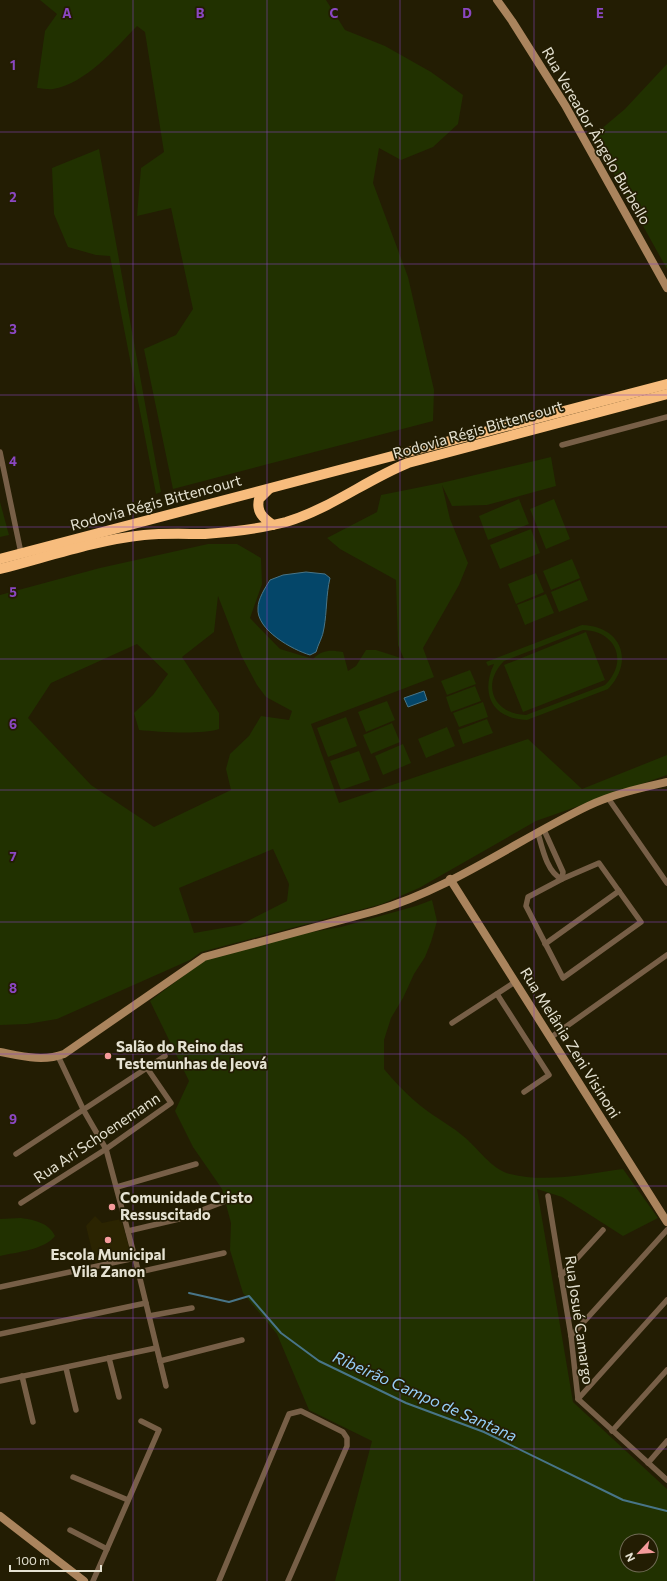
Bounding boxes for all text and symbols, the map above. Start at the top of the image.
text: A [62,5,72,21]
text: B [196,5,205,21]
text: C [330,5,339,21]
text: D [462,5,472,21]
text: E [596,5,604,21]
street label: Rua Vereador Ângelo Burbello [539,43,656,228]
text: 1 [10,57,16,73]
text: 2 [9,189,17,205]
text: 3 [9,321,17,337]
street label: Rodovia Régis Bittencourt [390,396,565,462]
text: 4 [9,453,17,469]
street label: Rodovia Régis Bittencourt [68,471,243,534]
text: 5 [9,584,17,600]
text: 6 [9,716,17,732]
text: 7 [9,848,17,864]
street label: Rua Melânia Zeni Visinoni [517,964,625,1121]
text: 8 [9,980,17,996]
place label: Salão do Reino das Testemunhas de Jeová [116,1037,267,1072]
marker: Salão do Reino das Testemunhas de Jeová [103,1051,113,1061]
street label: Rua Ari Schoenemann [30,1088,163,1186]
text: 9 [9,1111,17,1127]
place label: Comunidade Cristo Ressuscitado [120,1188,253,1223]
marker: Comunidade Cristo Ressuscitado [107,1202,117,1212]
marker: Escola Municipal Vila Zanon [103,1235,113,1245]
place label: Escola Municipal Vila Zanon [50,1245,166,1280]
street label: Rua Josué Camargo [562,1254,598,1386]
water label: Ribeirão Campo de Santana [330,1346,520,1445]
north arrow [619,1533,659,1573]
scale bar [10,1547,101,1573]
text: N [622,1551,637,1564]
text: 100 m [16,1553,50,1567]

